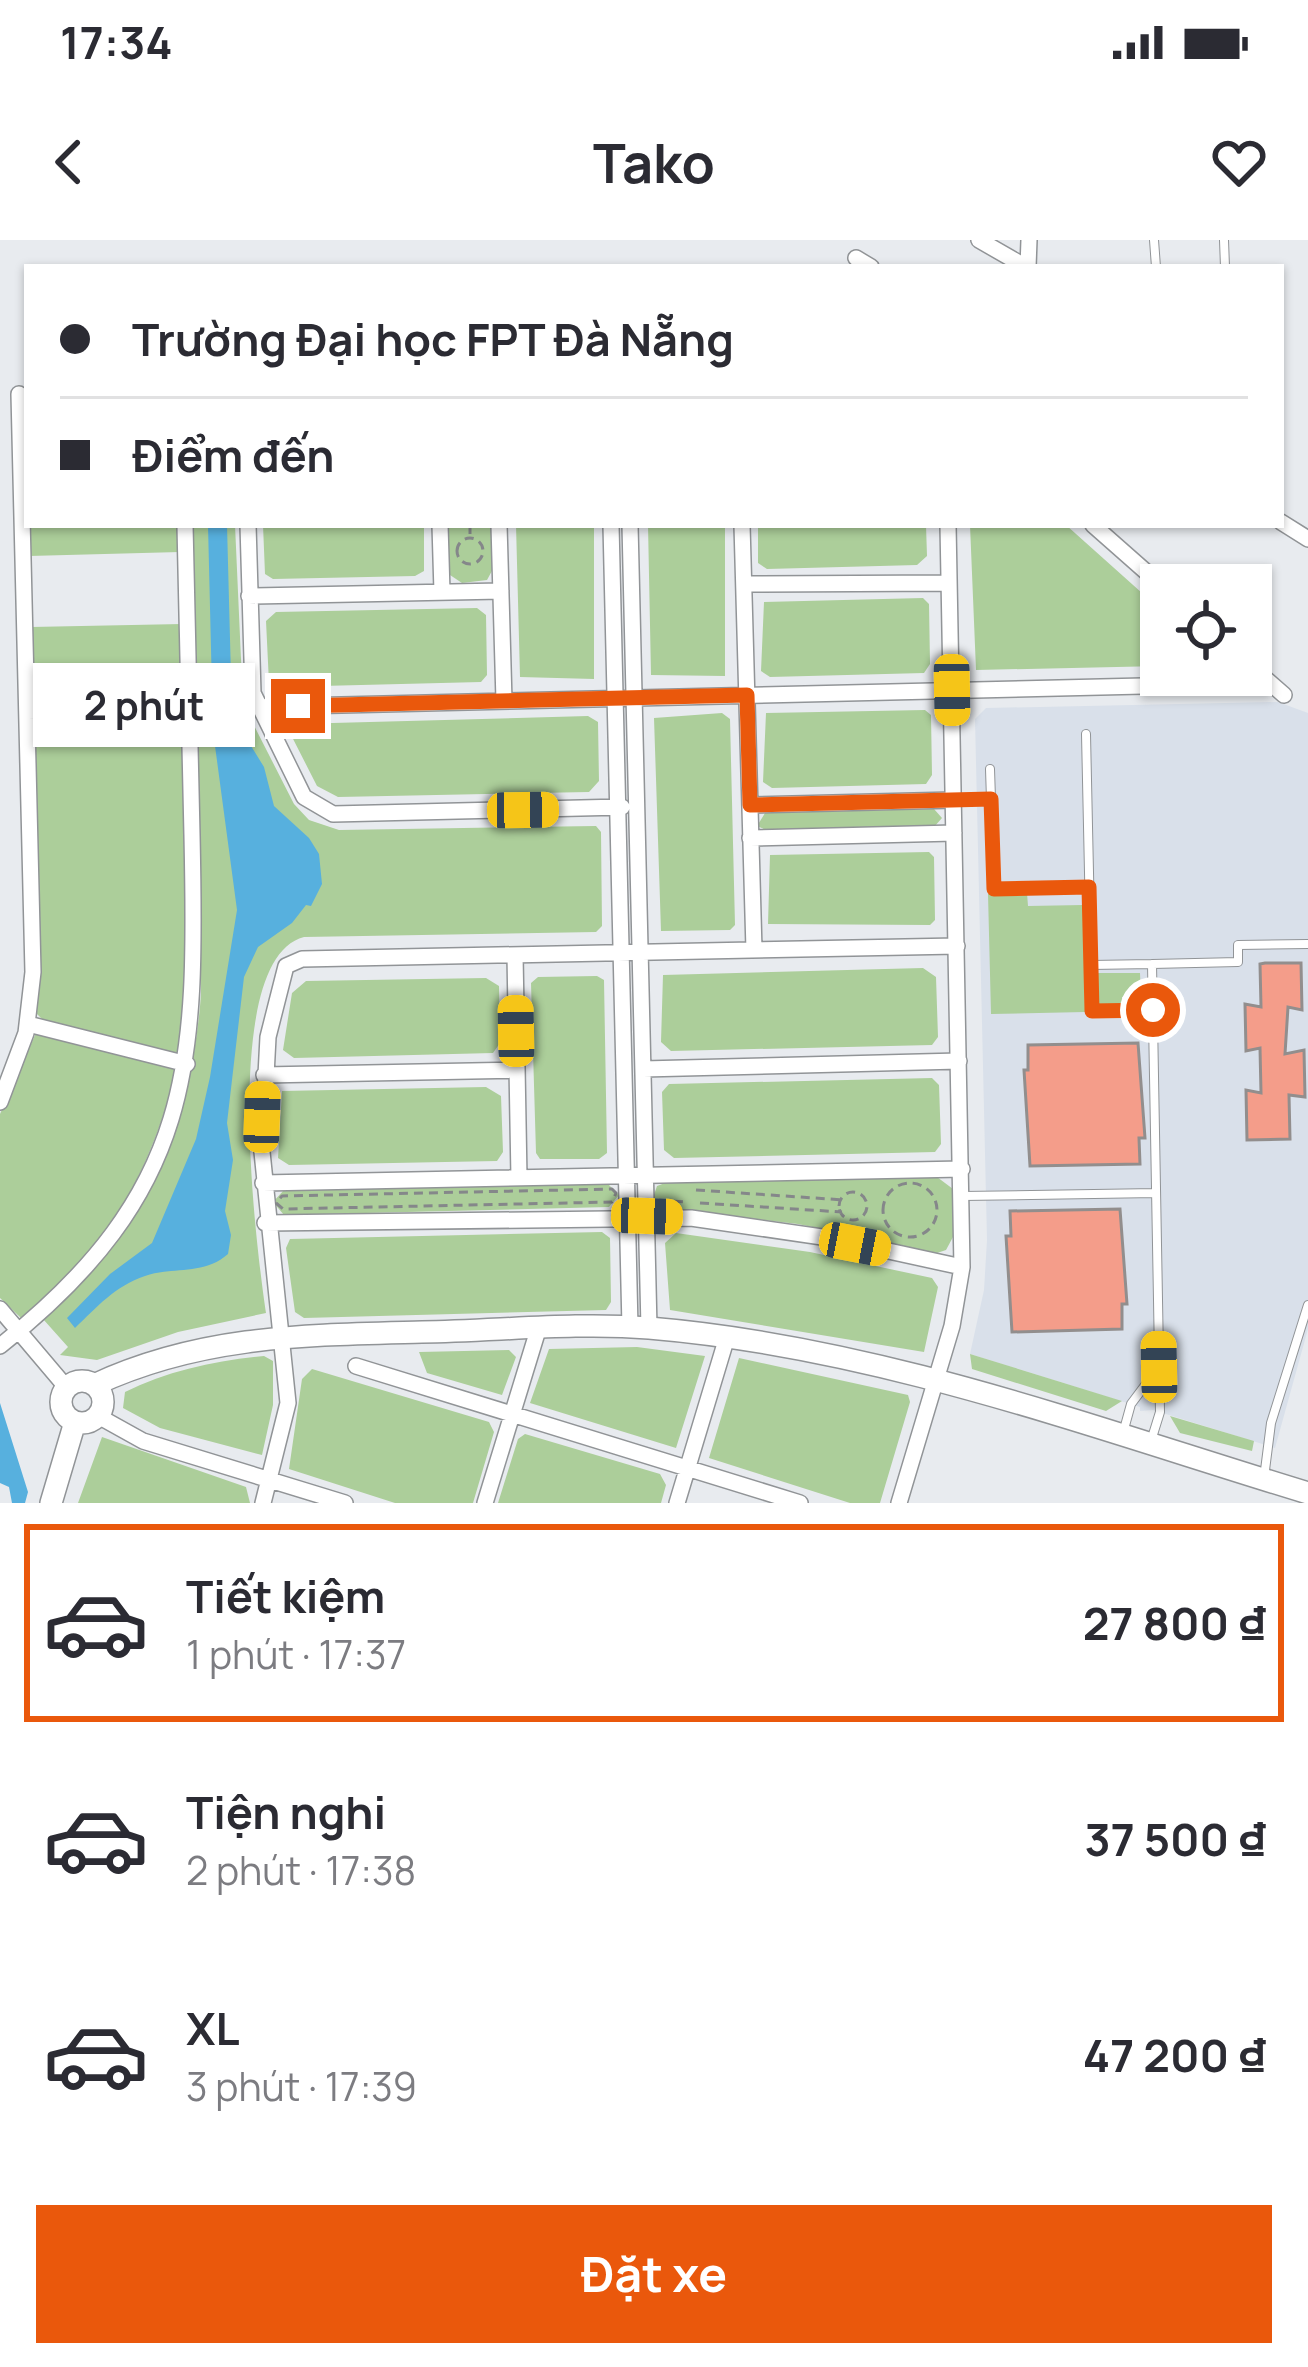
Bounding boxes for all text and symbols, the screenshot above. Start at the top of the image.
text: 17:34 [60,11,173,73]
text: Tako [593,125,715,199]
icon: back [36,129,102,195]
icon: heart [1206,129,1272,195]
text: Trường Đại học FPT Đà Nẵng [132,308,734,370]
text: Điểm đến [132,424,334,486]
map controls [1140,564,1272,696]
button: locate [1140,564,1272,696]
car [933,654,971,726]
callout: 2 phút [34,664,256,748]
text: 2 phút [84,678,204,732]
route end [271,679,325,733]
car [487,791,559,829]
route start [1126,983,1180,1037]
car [497,995,535,1067]
car [243,1080,281,1154]
car [610,1197,684,1235]
car [816,1219,894,1269]
car [1140,1331,1178,1403]
text: Tiết kiệm [186,1565,385,1627]
icon: car [42,1569,150,1677]
text: 27 800 ₫ [1083,1592,1266,1654]
text: 1 phút · 17:37 [186,1627,406,1681]
text: Tiện nghi [186,1781,386,1843]
icon: car [42,1785,150,1893]
text: 37 500 ₫ [1084,1808,1266,1870]
text: 2 phút · 17:38 [186,1843,416,1897]
text: XL [186,1997,240,2059]
icon: car [42,2001,150,2109]
text: 47 200 ₫ [1083,2024,1266,2086]
text: 3 phút · 17:39 [186,2059,417,2113]
button: Đặt xe [36,2205,1272,2343]

